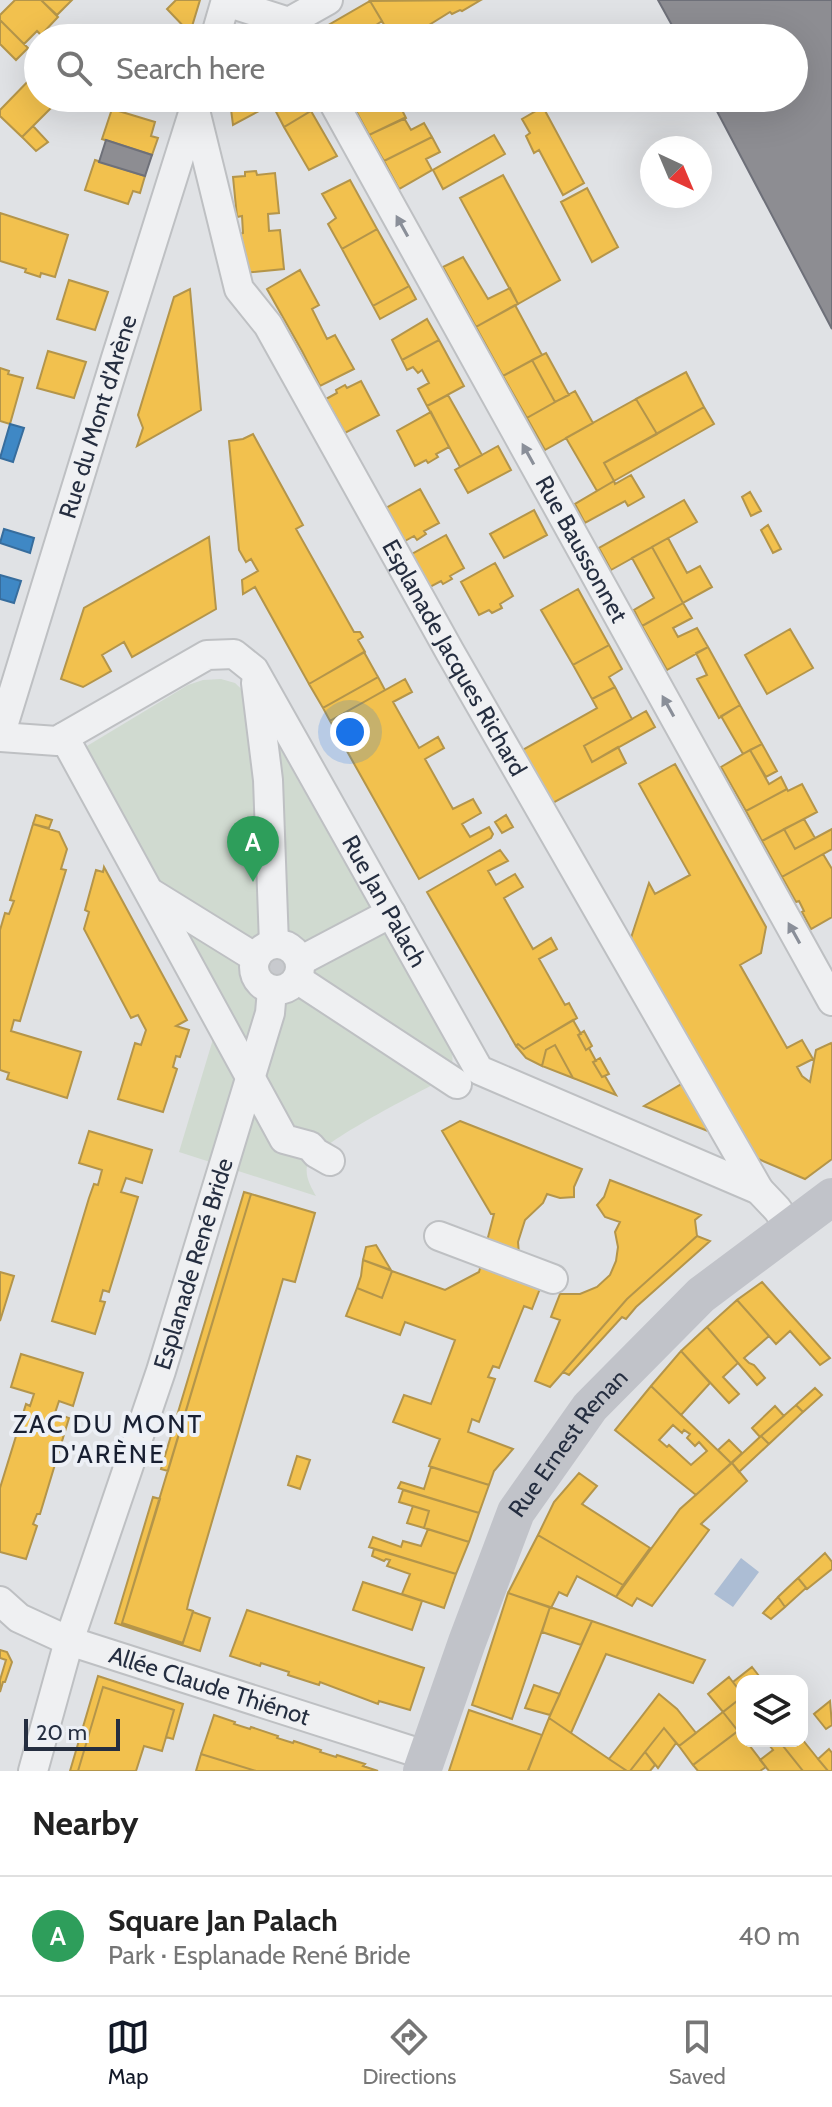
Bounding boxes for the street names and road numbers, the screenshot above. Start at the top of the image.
street label: Rue du Mont d'Arène [53,311,143,522]
street label: Rue Baussonnet [530,471,634,627]
street label: Esplanade Jacques Richard [376,534,533,781]
street label: Rue Jan Palach [336,830,433,972]
street label: Esplanade René Bride [147,1155,239,1373]
street label: Rue Ernest Renan [502,1363,633,1523]
street label: Allée Claude Thiénot [106,1640,314,1731]

